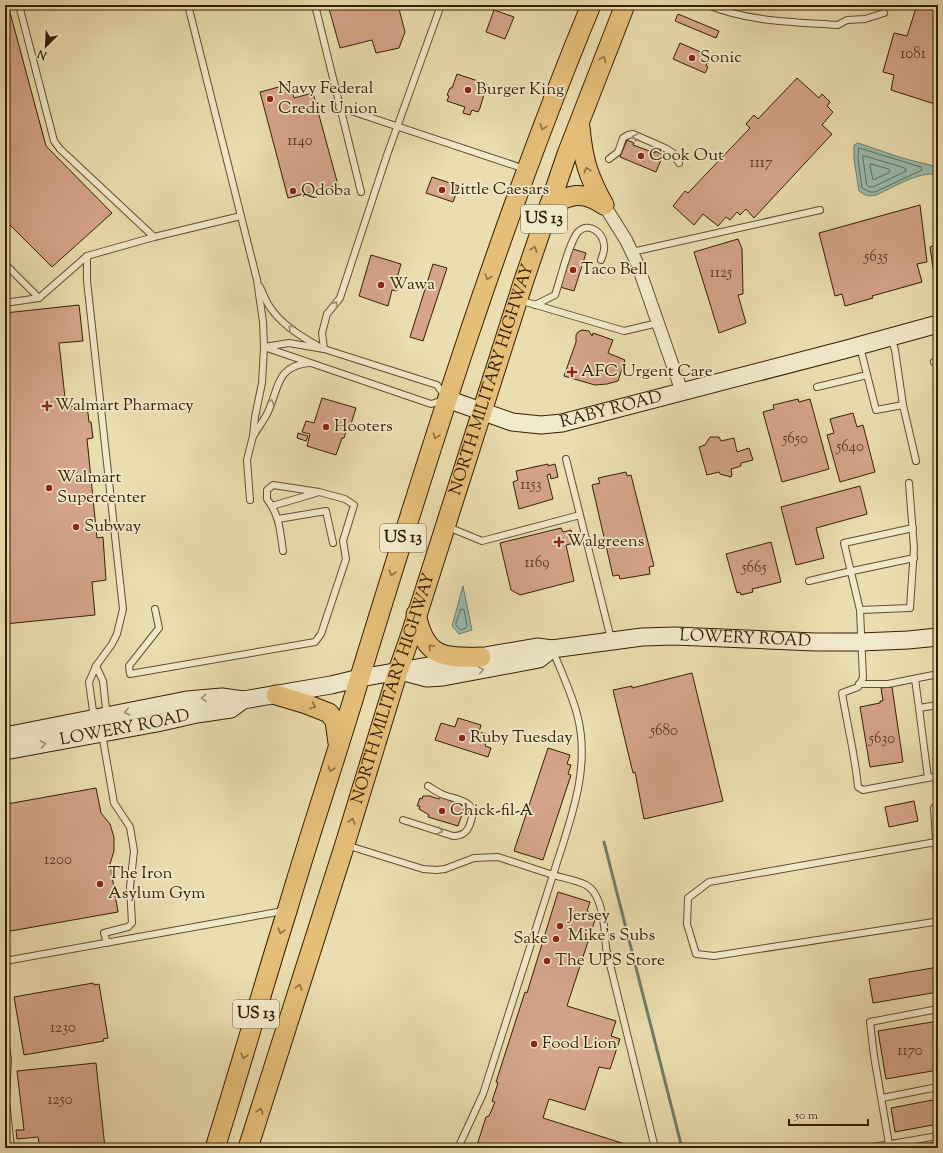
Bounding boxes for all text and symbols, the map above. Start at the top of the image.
north arrow [26,26,66,66]
house number: 1081 [900,44,926,65]
text: N [35,45,51,64]
place label: Sonic [700,46,742,70]
marker: Sonic [687,53,697,63]
one-way arrow [599,55,607,62]
place label: Navy Federal Credit Union [278,77,378,121]
place label: Burger King [476,78,564,102]
marker: Burger King [463,85,473,95]
marker: Navy Federal Credit Union [265,94,275,104]
one-way arrow [539,124,547,131]
house number: 1140 [287,131,313,152]
one-way arrow [632,133,639,141]
place label: Cook Out [649,144,724,168]
marker: Cook Out [636,151,646,161]
house number: 1117 [750,153,773,174]
one-way arrow [583,166,592,173]
place label: Little Caesars [450,178,549,202]
place label: Qdoba [301,179,351,203]
marker: Little Caesars [437,185,447,195]
marker: Qdoba [288,186,298,196]
road number: US 13 [521,205,567,233]
one-way arrow [530,246,538,253]
house number: 5635 [863,247,888,268]
place label: Taco Bell [581,258,648,282]
street label: NORTH MILITARY HIGHWAY [444,261,540,498]
house number: 1125 [710,263,732,284]
marker: Taco Bell [568,265,578,275]
place label: Wawa [389,273,435,297]
one-way arrow [484,273,493,280]
marker: Wawa [376,280,386,290]
one-way arrow [331,302,338,309]
one-way arrow [289,326,296,333]
place label: AFC Urgent Care [581,360,713,384]
marker: AFC Urgent Care [566,366,578,378]
street label: RABY ROAD [558,385,665,435]
place label: Walmart Pharmacy [55,394,194,418]
one-way arrow [266,399,275,406]
marker: Walmart Pharmacy [42,401,52,411]
place label: Hooters [334,415,393,439]
marker: Hooters [321,422,331,432]
house number: 5650 [781,429,808,450]
one-way arrow [432,433,440,440]
house number: 5640 [835,437,864,458]
place label: Walmart Supercenter [57,466,147,510]
house number: 1153 [520,475,542,496]
marker: Walmart Supercenter [44,483,54,493]
place label: Subway [84,515,142,539]
marker: Subway [71,522,81,532]
road number: US 13 [380,524,426,552]
place label: Walgreens [567,530,645,554]
marker: Walgreens [554,537,564,547]
house number: 1169 [525,553,549,574]
house number: 5665 [740,558,767,579]
street label: NORTH MILITARY HIGHWAY [346,570,442,807]
one-way arrow [388,570,397,577]
street label: LOWERY ROAD [679,624,812,654]
one-way arrow [429,644,436,651]
one-way arrow [478,666,484,675]
one-way arrow [201,694,207,703]
one-way arrow [309,702,316,710]
street label: LOWERY ROAD [58,704,192,753]
one-way arrow [124,708,130,716]
house number: 5680 [649,721,678,742]
place label: Ruby Tuesday [470,726,573,750]
house number: 5630 [868,729,895,750]
marker: Ruby Tuesday [457,733,467,743]
one-way arrow [40,740,46,748]
one-way arrow [328,765,336,772]
place label: Chick-fil-A [450,799,534,823]
marker: Chick-fil-A [437,806,447,816]
one-way arrow [347,818,356,825]
one-way arrow [436,826,443,835]
house number: 1200 [44,850,72,871]
place label: The Iron Asylum Gym [108,862,205,906]
marker: The Iron Asylum Gym [95,879,105,889]
place label: Jersey Mike's Subs [567,904,655,948]
marker: Jersey Mike's Subs [555,921,565,931]
place label: Sake [513,927,548,951]
one-way arrow [277,928,285,935]
marker: Sake [551,934,561,944]
place label: The UPS Store [555,949,665,973]
marker: The UPS Store [542,956,552,966]
one-way arrow [295,984,303,991]
road number: US 13 [233,1000,279,1028]
house number: 1230 [50,1018,76,1039]
place label: Food Lion [542,1032,617,1056]
marker: Food Lion [529,1039,539,1049]
house number: 1170 [897,1041,923,1062]
one-way arrow [240,1052,249,1059]
house number: 1250 [47,1090,73,1111]
scale bar [789,1101,868,1127]
text: 50 m [794,1107,818,1125]
one-way arrow [255,1108,264,1115]

